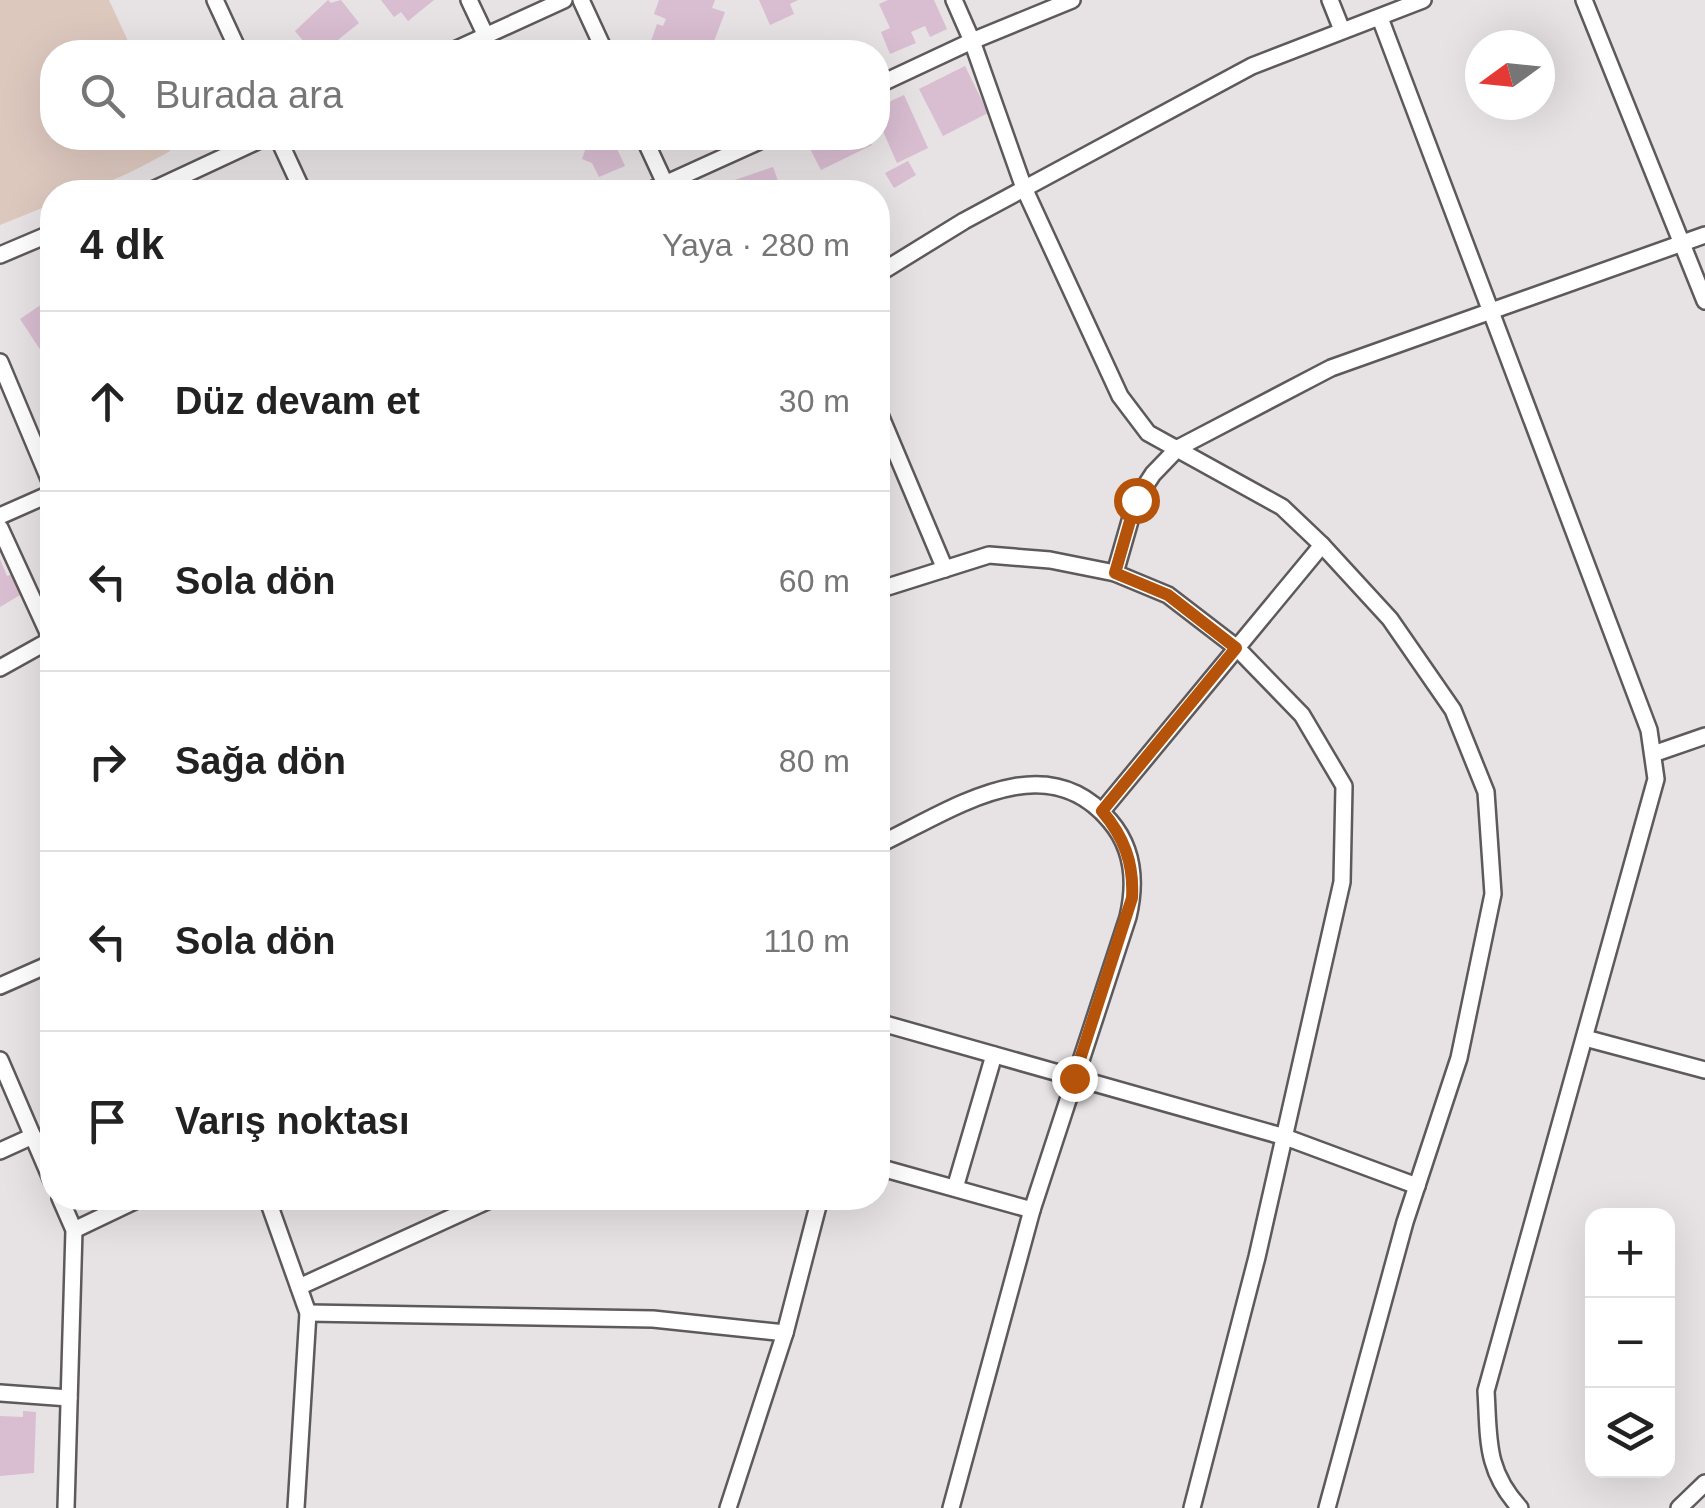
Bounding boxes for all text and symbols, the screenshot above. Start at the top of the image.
north arrow [1465,30,1555,120]
search box [40,40,890,150]
icon: search [75,68,130,123]
text: Burada ara [155,74,343,116]
text: 4 dk [80,221,164,268]
text: Yaya · 280 m [662,227,850,263]
icon: ahead [80,374,135,429]
text: Düz devam et [175,380,420,422]
text: 30 m [779,383,850,419]
route start [1114,478,1160,524]
icon: left [80,554,135,609]
text: Sola dön [175,560,335,602]
text: 60 m [779,563,850,599]
icon: right [80,734,135,789]
text: Sağa dön [175,740,346,782]
text: 80 m [779,743,850,779]
icon: left [80,914,135,969]
text: Sola dön [175,920,335,962]
text: 110 m [763,923,850,959]
route end [1052,1056,1098,1102]
icon: arrive [80,1094,135,1149]
text: Varış noktası [175,1100,409,1142]
map controls [1585,1208,1675,1478]
button: + [1585,1208,1675,1298]
button: − [1585,1298,1675,1388]
button: layers [1585,1388,1675,1478]

